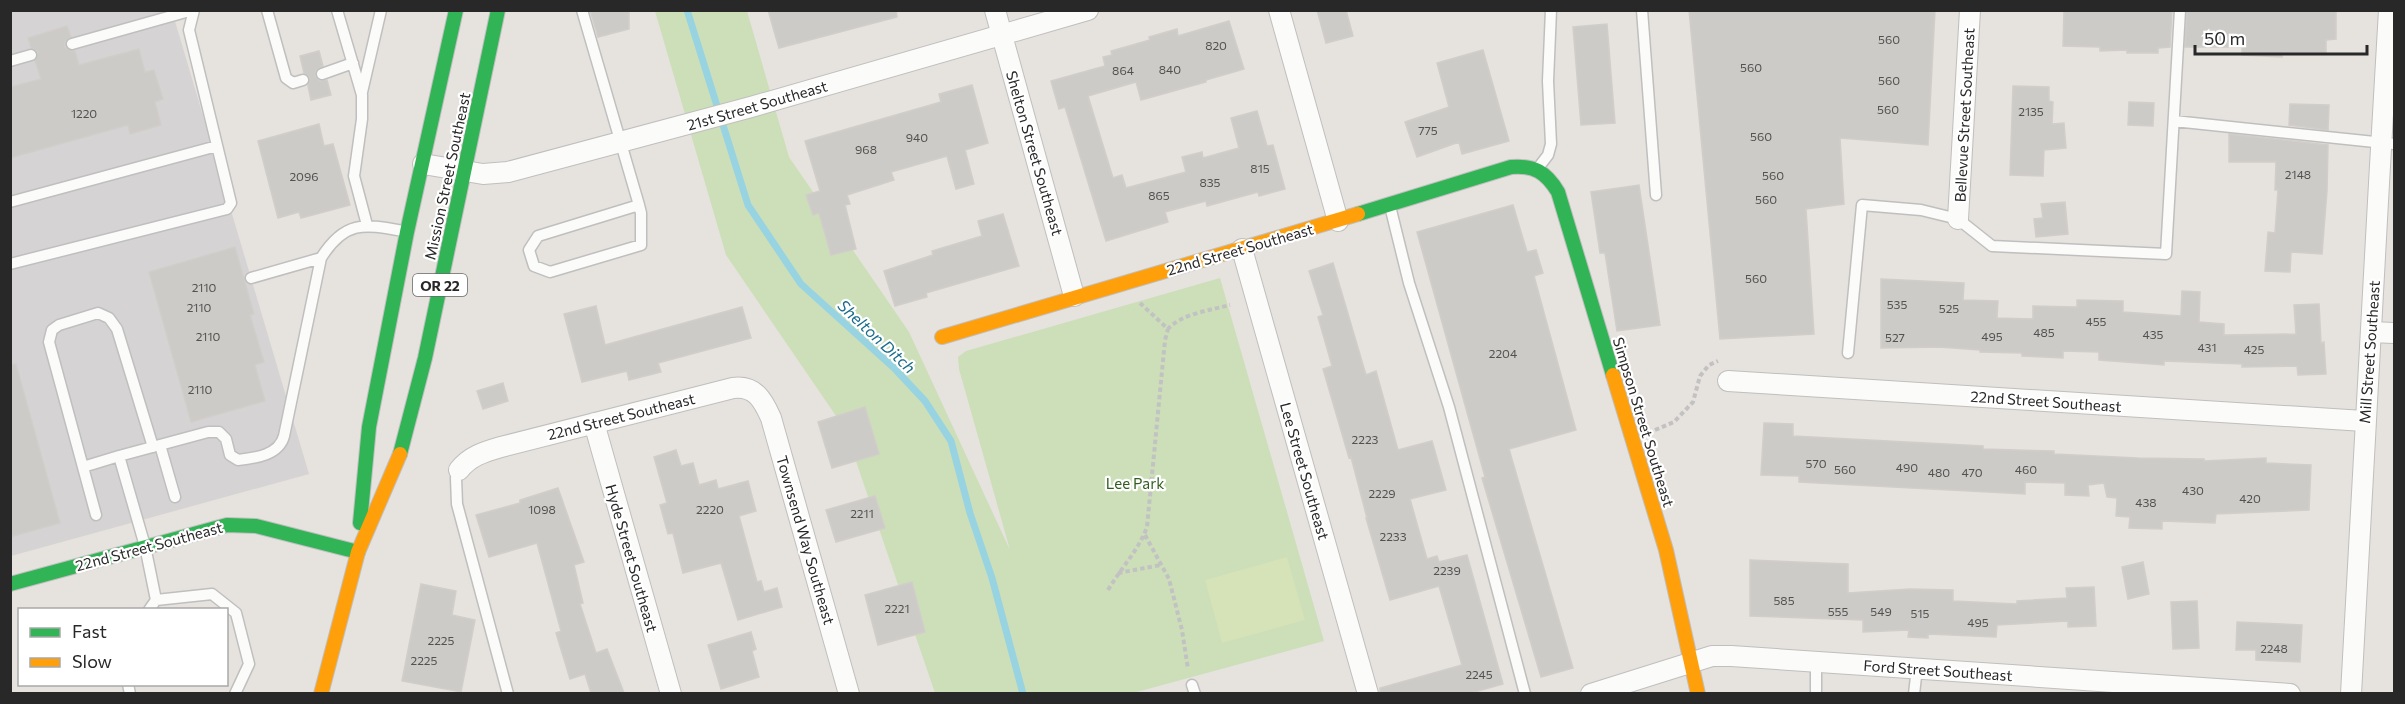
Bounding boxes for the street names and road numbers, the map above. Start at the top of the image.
street label: Bellevue Street Southeast [1950,27,1978,203]
street label: Shelton Street Southeast [1003,69,1067,237]
street label: 21st Street Southeast [685,76,829,134]
street label: Mission Street Southeast [420,91,474,261]
street label: 22nd Street Southeast [1165,219,1315,279]
road number: OR 22 [413,274,467,296]
street label: Mill Street Southeast [2355,280,2383,424]
street label: Simpson Street Southeast [1610,335,1678,509]
street label: 22nd Street Southeast [1970,387,2122,415]
street label: 22nd Street Southeast [545,389,697,443]
street label: Lee Street Southeast [1277,400,1333,542]
street label: Townsend Way Southeast [773,453,839,627]
street label: Hyde Street Southeast [602,482,662,634]
street label: 22nd Street Southeast [73,518,225,574]
street label: Ford Street Southeast [1863,656,2013,684]

